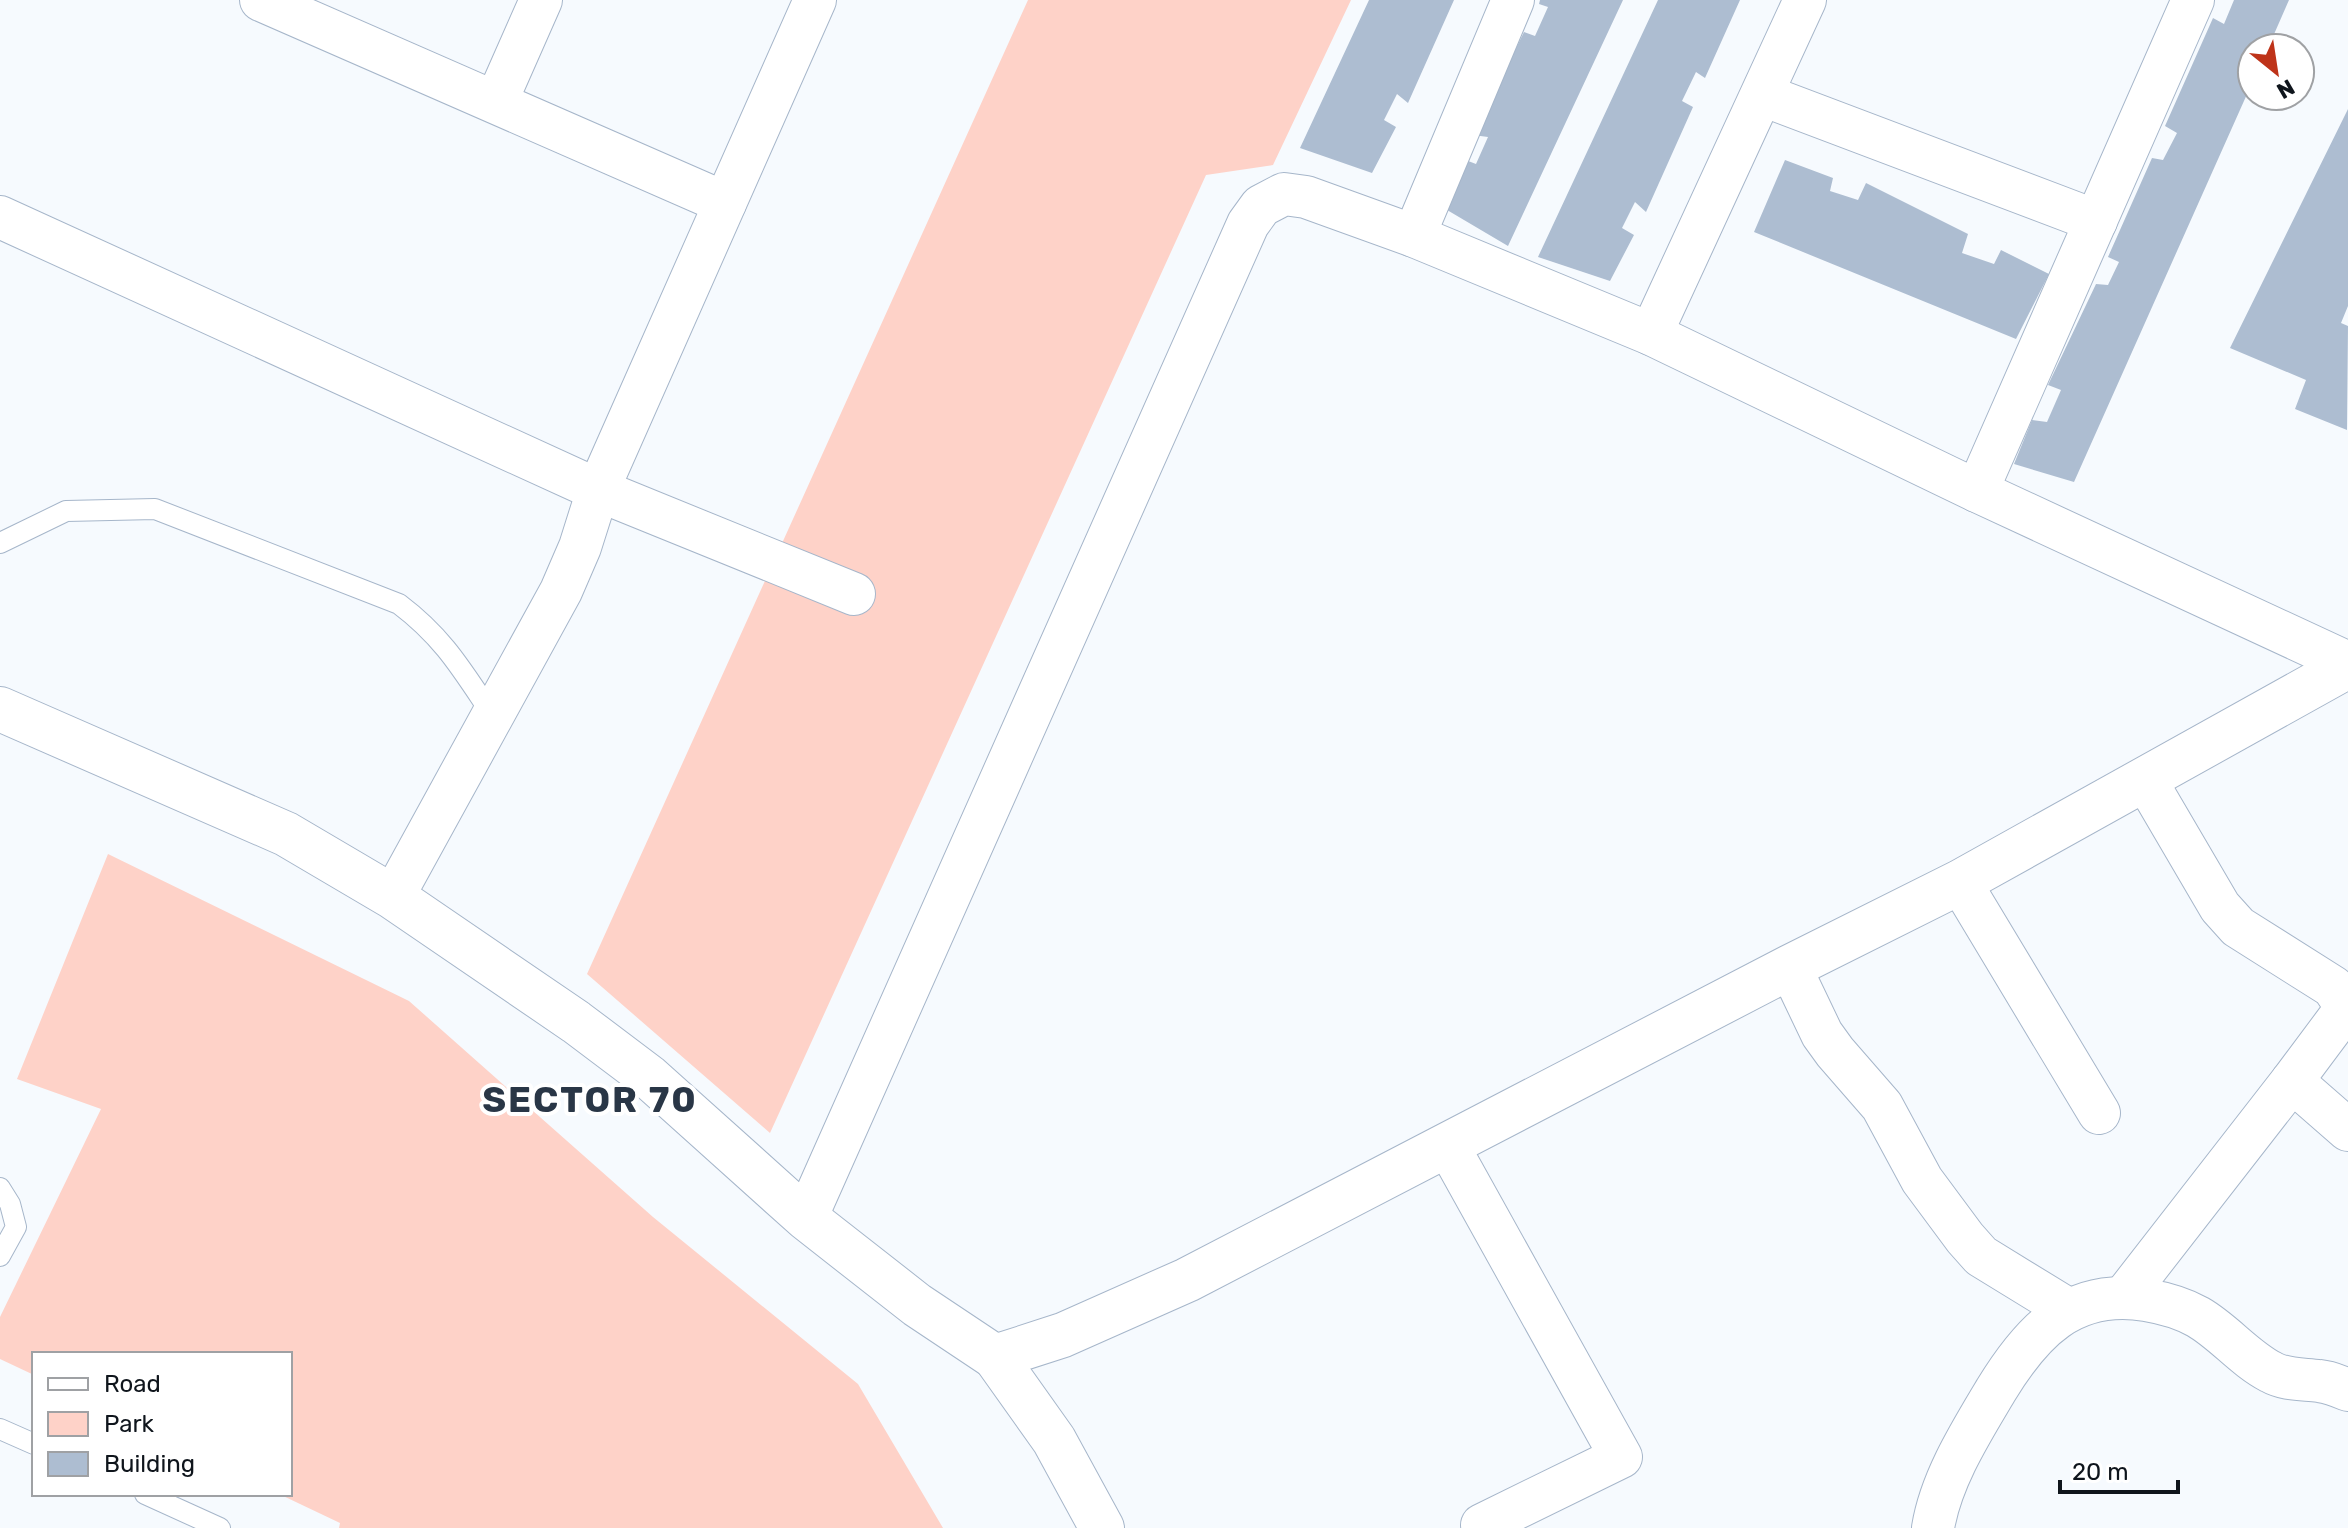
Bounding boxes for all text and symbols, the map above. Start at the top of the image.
north arrow [2236,32,2316,112]
text: N [2272,73,2299,105]
district label: SECTOR 70 [482,1078,698,1121]
legend [32,1352,292,1496]
text: Road [104,1370,161,1398]
text: Park [104,1410,155,1438]
scale bar [2060,1444,2178,1494]
text: Building [104,1450,195,1478]
text: 20 m [2072,1458,2129,1486]

